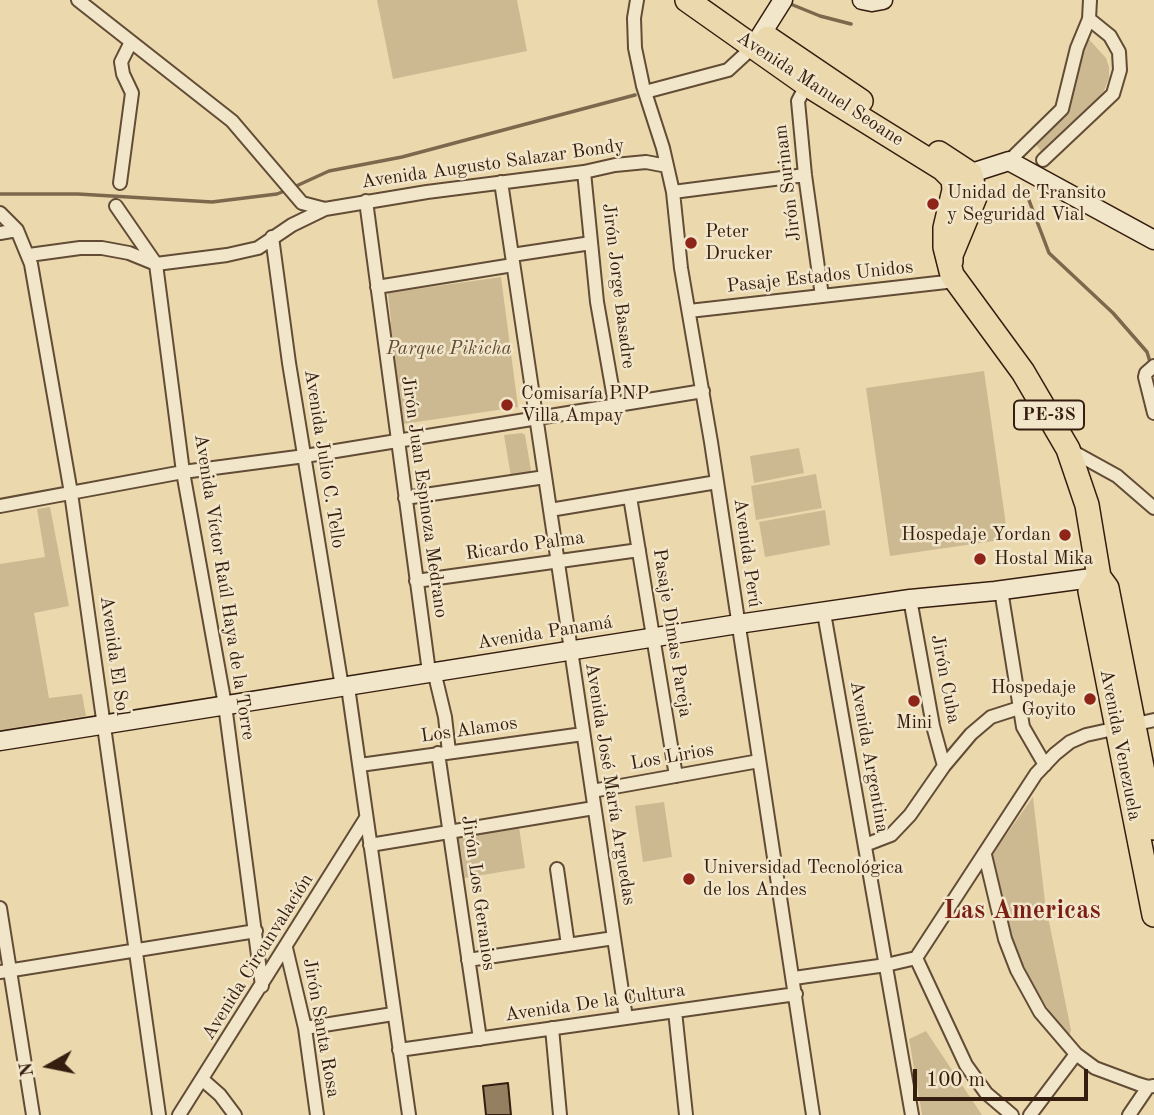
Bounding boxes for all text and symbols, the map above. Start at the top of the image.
street label: Avenida Manuel Seoane [732,26,908,152]
street label: Jirón Surinam [770,123,806,243]
street label: Avenida Augusto Salazar Bondy [360,134,626,194]
place label: Unidad de Transito y Seguridad Vial [947,182,1106,226]
marker: Unidad de Transito y Seguridad Vial [925,196,941,212]
street label: Jirón Jorge Basadre [597,202,639,370]
place label: Peter Drucker [705,221,772,265]
marker: Peter Drucker [683,235,699,251]
street label: Pasaje Estados Unidos [726,256,914,298]
park label: Parque Pikicha [386,338,512,360]
street label: Avenida Julio C. Tello [299,368,349,550]
street label: Jirón Juan Espinoza Medrano [396,375,452,619]
place label: Comisaría PNP Villa Ampay [521,383,649,427]
marker: Comisaría PNP Villa Ampay [499,397,515,413]
road number: PE-3S [1014,400,1084,430]
street label: Avenida Víctor Raúl Haya de la Torre [189,432,259,742]
street label: Avenida Perú [728,497,766,609]
place label: Hospedaje Yordan [901,524,1051,546]
street label: Ricardo Palma [464,526,586,566]
marker: Hospedaje Yordan [1057,527,1073,543]
street label: Pasaje Dimas Pareja [647,547,697,719]
place label: Hostal Mika [994,548,1093,570]
marker: Hostal Mika [972,551,988,567]
street label: Avenida El Sol [94,594,134,718]
street label: Avenida Panamá [476,611,614,655]
street label: Jirón Cuba [925,633,965,725]
street label: Avenida José María Arguedas [580,661,640,907]
street label: Avenida Venezuela [1094,667,1146,823]
place label: Hospedaje Goyito [991,677,1076,721]
street label: Avenida Argentina [844,679,894,835]
marker: Hospedaje Goyito [1082,691,1098,707]
marker: Mini [906,693,922,709]
street label: Los Alamos [419,712,519,748]
place label: Mini [896,712,932,734]
street label: Los Lirios [629,738,715,776]
street label: Jirón Los Geranios [456,814,500,972]
place label: Universidad Tecnológica de los Andes [703,857,903,901]
street label: Avenida Circunvalación [197,870,319,1044]
marker: Universidad Tecnológica de los Andes [681,871,697,887]
district label: Las Americas [943,895,1101,927]
street label: Jirón Santa Rosa [297,956,345,1100]
street label: Avenida De la Cultura [503,979,687,1027]
north arrow [14,1031,84,1101]
scale bar [916,1056,1091,1100]
text: N [17,1061,38,1078]
text: 100 m [926,1070,985,1091]

